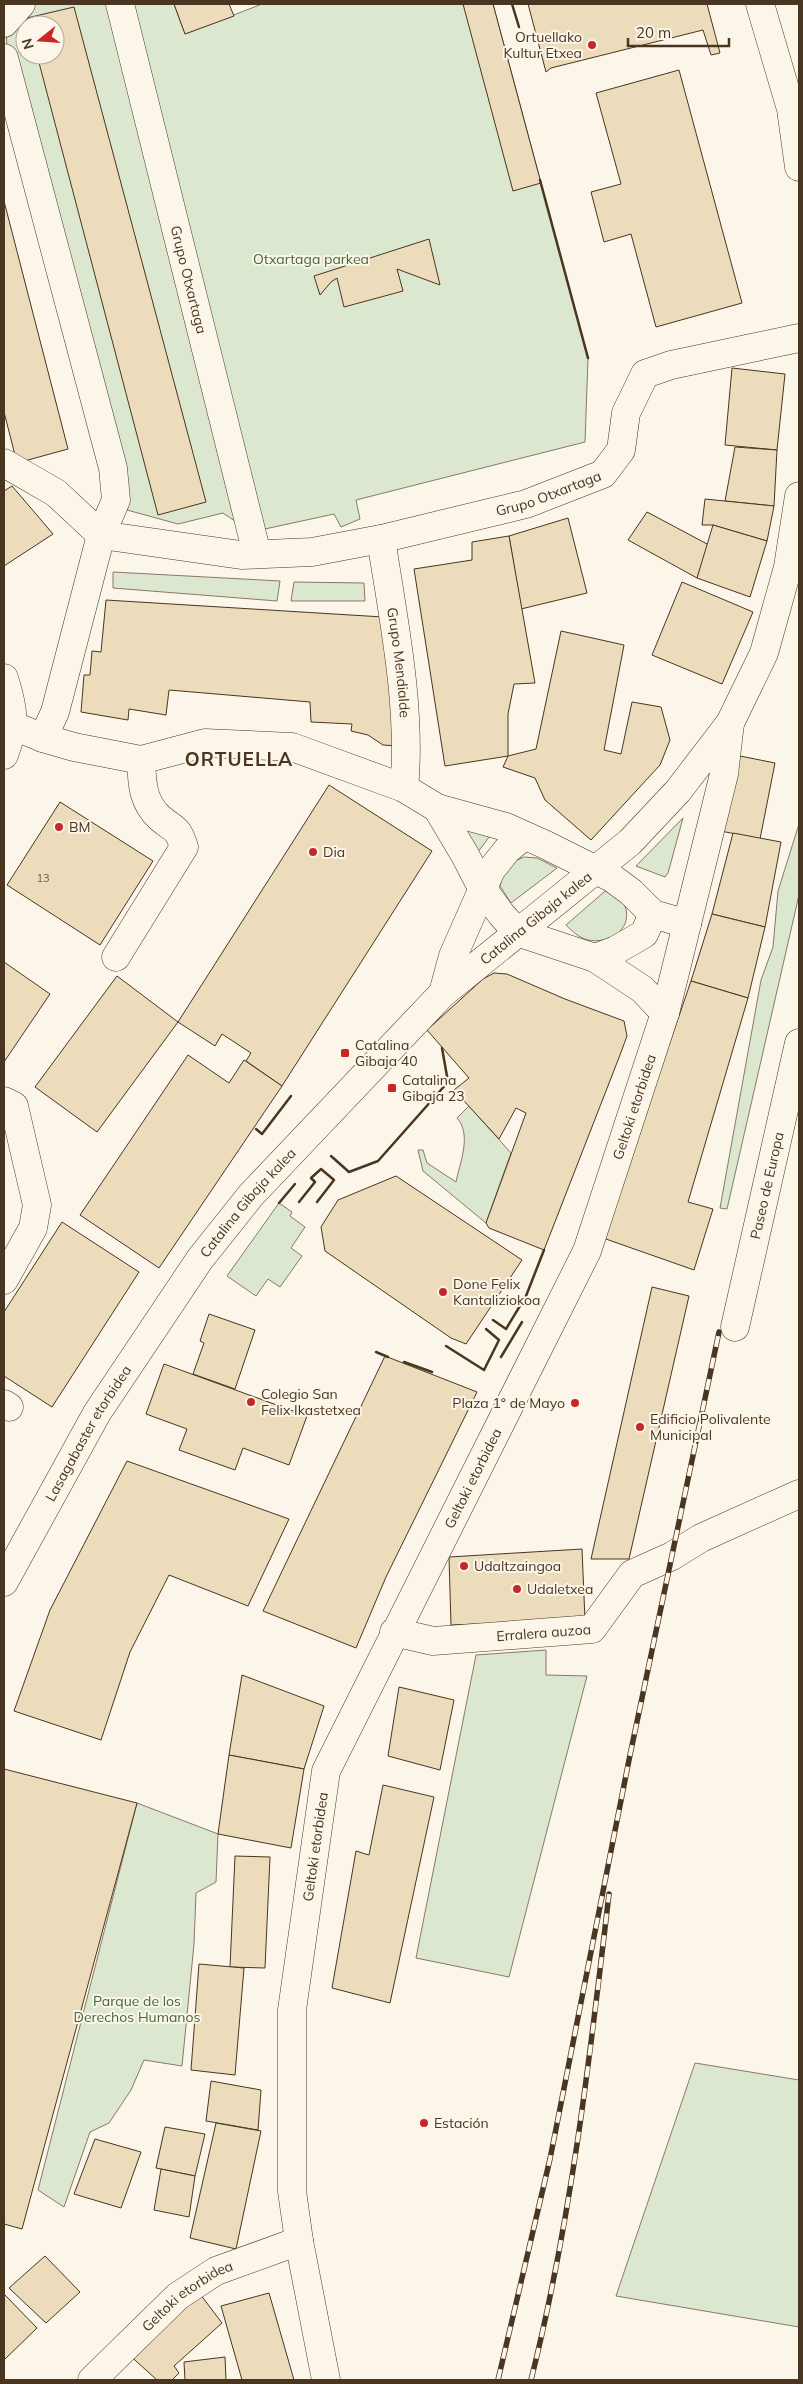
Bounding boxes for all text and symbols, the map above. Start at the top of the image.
north arrow [15,15,65,65]
scale bar [628,15,729,47]
text: 20 m [636,23,671,42]
place label: Ortuellako Kultur Etxea [504,28,582,62]
text: N [17,36,38,51]
marker: Ortuellako Kultur Etxea [586,39,598,51]
street label: Grupo Otxartaga [167,224,211,336]
park label: Otxartaga parkea [253,250,369,268]
street label: Grupo Otxartaga [494,467,604,520]
street label: Grupo Mendialde [383,606,414,718]
district label: ORTUELLA [185,747,293,771]
place label: BM [69,818,91,836]
marker: BM [53,821,65,833]
place label: Dia [323,843,345,861]
marker: Dia [307,846,319,858]
street label: Catalina Gibaja kalea [476,867,595,969]
house number: 13 [36,871,50,885]
place label: Catalina Gibaja 40 [355,1036,418,1070]
marker: Catalina Gibaja 40 [339,1047,351,1059]
street label: Geltoki etorbidea [609,1052,660,1162]
place label: Catalina Gibaja 23 [402,1071,465,1105]
marker: Catalina Gibaja 23 [386,1082,398,1094]
street label: Paseo de Europa [746,1130,788,1241]
street label: Catalina Gibaja kalea [196,1144,300,1261]
place label: Done Felix Kantaliziokoa [453,1275,540,1309]
marker: Done Felix Kantaliziokoa [437,1286,449,1298]
street label: Lasagabaster etorbidea [41,1362,135,1504]
place label: Colegio San Felix Ikastetxea [261,1385,361,1419]
place label: Plaza 1° de Mayo [452,1394,565,1412]
marker: Colegio San Felix Ikastetxea [245,1396,257,1408]
marker: Plaza 1° de Mayo [569,1397,581,1409]
place label: Edificio Polivalente Municipal [650,1410,771,1444]
marker: Edificio Polivalente Municipal [634,1421,646,1433]
street label: Geltoki etorbidea [440,1425,506,1531]
place label: Udaltzaingoa [474,1557,561,1575]
marker: Udaltzaingoa [458,1560,470,1572]
place label: Udaletxea [527,1580,593,1598]
marker: Udaletxea [511,1583,523,1595]
street label: Erralera auzoa [496,1620,592,1645]
street label: Geltoki etorbidea [299,1791,332,1902]
park label: Parque de los Derechos Humanos [73,1992,201,2026]
place label: Estación [434,2114,489,2132]
marker: Estación [418,2117,430,2129]
street label: Geltoki etorbidea [138,2257,235,2335]

